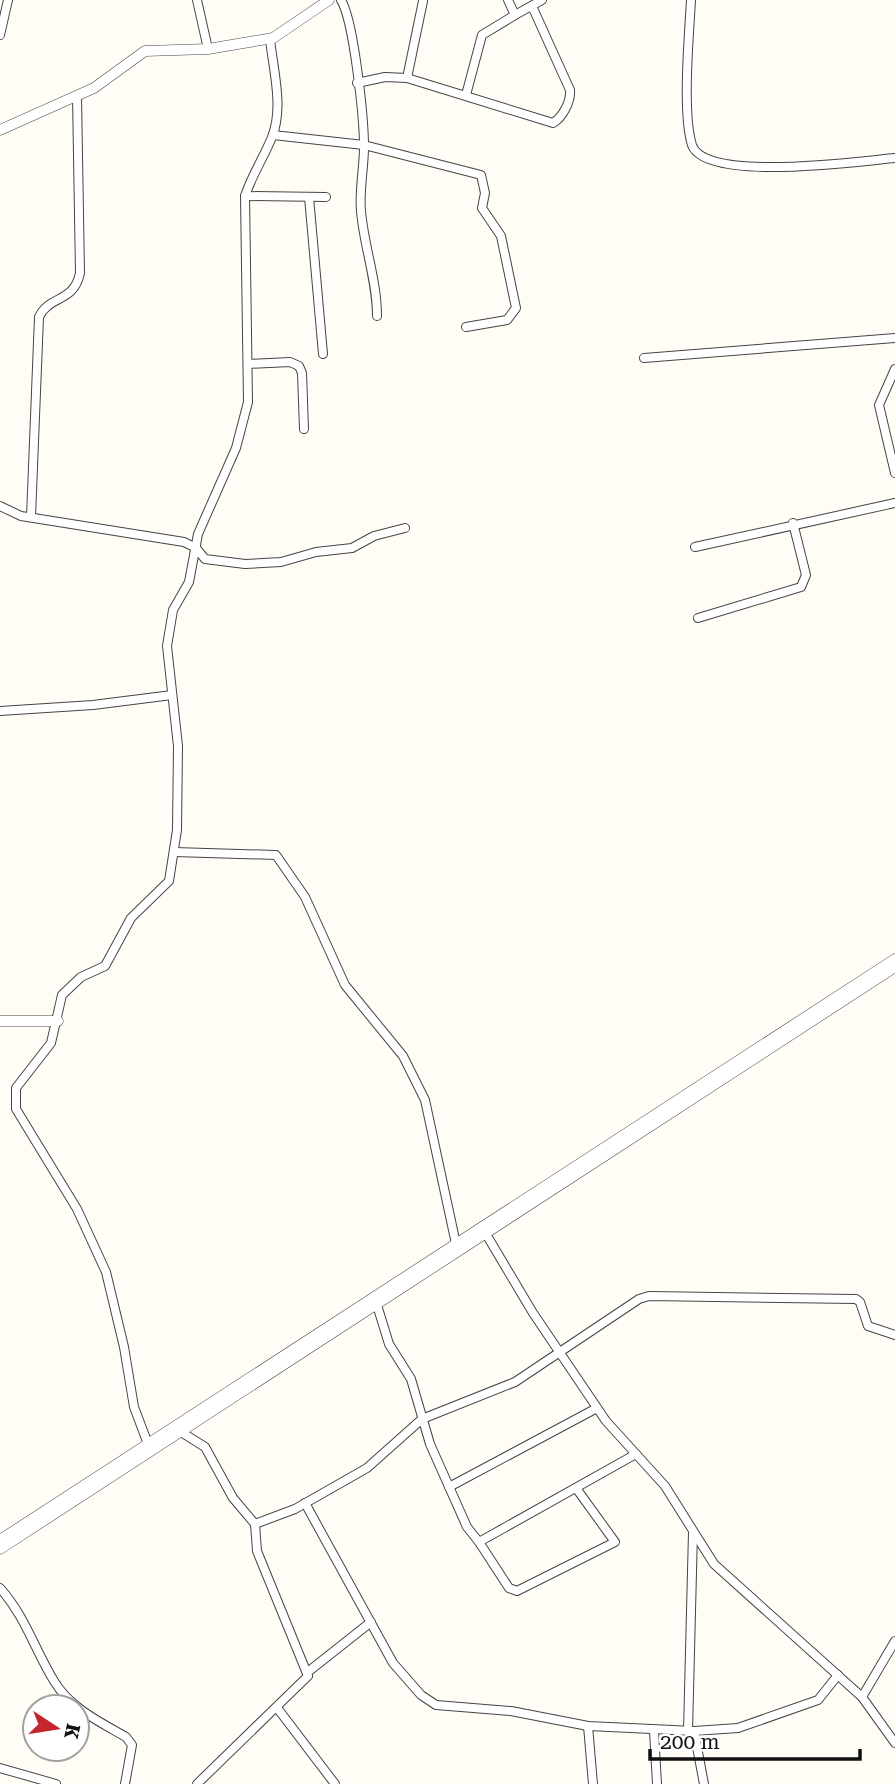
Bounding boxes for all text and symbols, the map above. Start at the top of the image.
north arrow [21,1693,91,1763]
scale bar [650,1718,860,1762]
text: K [59,1722,85,1741]
text: 200 m [660,1730,720,1754]

